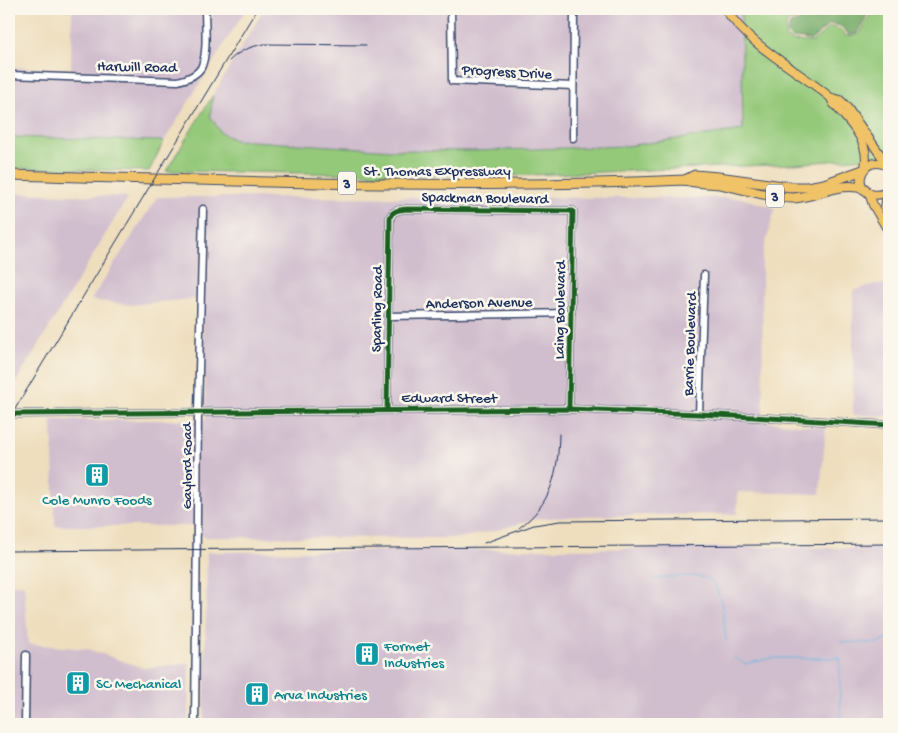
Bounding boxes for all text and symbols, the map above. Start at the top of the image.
street label: Harwill Road [97,58,178,78]
street label: Progress Drive [460,62,553,84]
street label: St. Thomas Expressway [363,163,511,181]
road number: 3 [338,172,356,194]
road number: 3 [766,185,784,208]
street label: Spackman Boulevard [421,189,550,209]
street label: Laing Boulevard [551,259,571,360]
street label: Sparling Road [368,264,388,352]
street label: Barrie Boulevard [680,291,702,397]
street label: Anderson Avenue [425,294,533,314]
street label: Edward Street [401,390,499,408]
street label: Gaylord Road [179,421,197,509]
building icon: Cole Munro Foods [84,462,110,488]
place label: Cole Munro Foods [42,492,152,510]
place label: Formet Industries [383,638,445,673]
building icon: Formet Industries [354,641,380,667]
building icon: SC Mechanical [65,670,91,696]
place label: SC Mechanical [96,676,181,694]
building icon: Arva Industries [244,681,270,707]
place label: Arva Industries [274,687,367,705]

